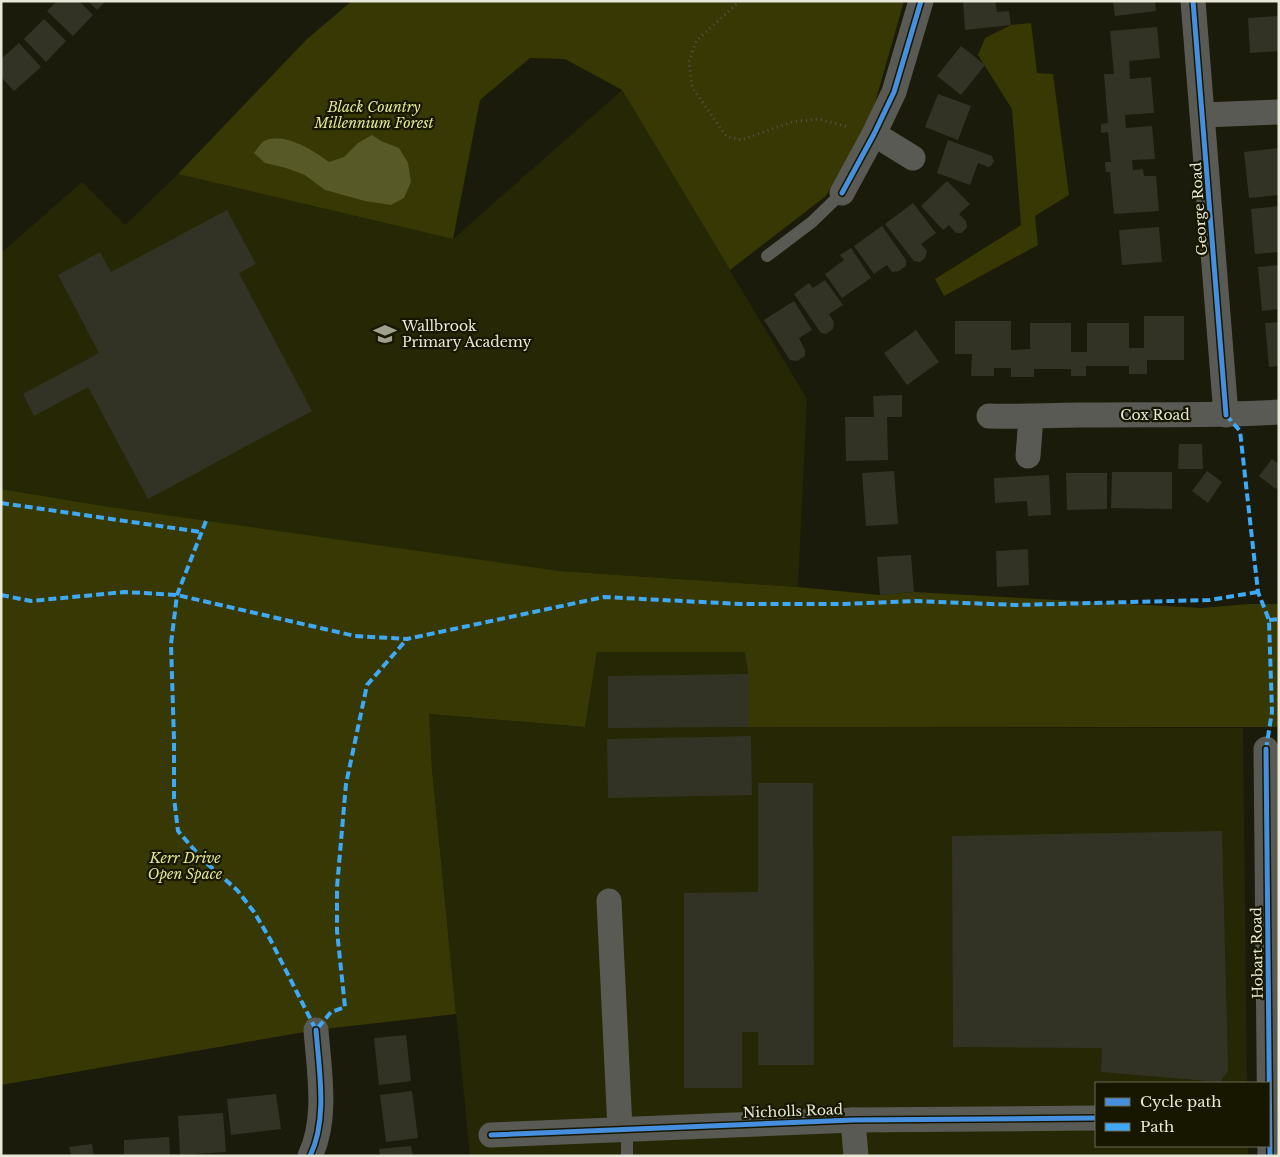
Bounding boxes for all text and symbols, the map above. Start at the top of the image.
park label: Black Country Millennium Forest [313,98,435,132]
street label: George Road [1187,161,1211,256]
place label: Wallbrook Primary Academy [401,317,532,351]
school or university icon: Wallbrook Primary Academy [372,321,398,347]
street label: Cox Road [1120,406,1190,424]
park label: Kerr Drive Open Space [148,849,223,883]
street label: Hobart Road [1247,906,1267,999]
legend [1095,1082,1270,1147]
text: Cycle path [1140,1092,1222,1111]
street label: Nicholls Road [743,1100,844,1122]
text: Path [1140,1117,1174,1136]

